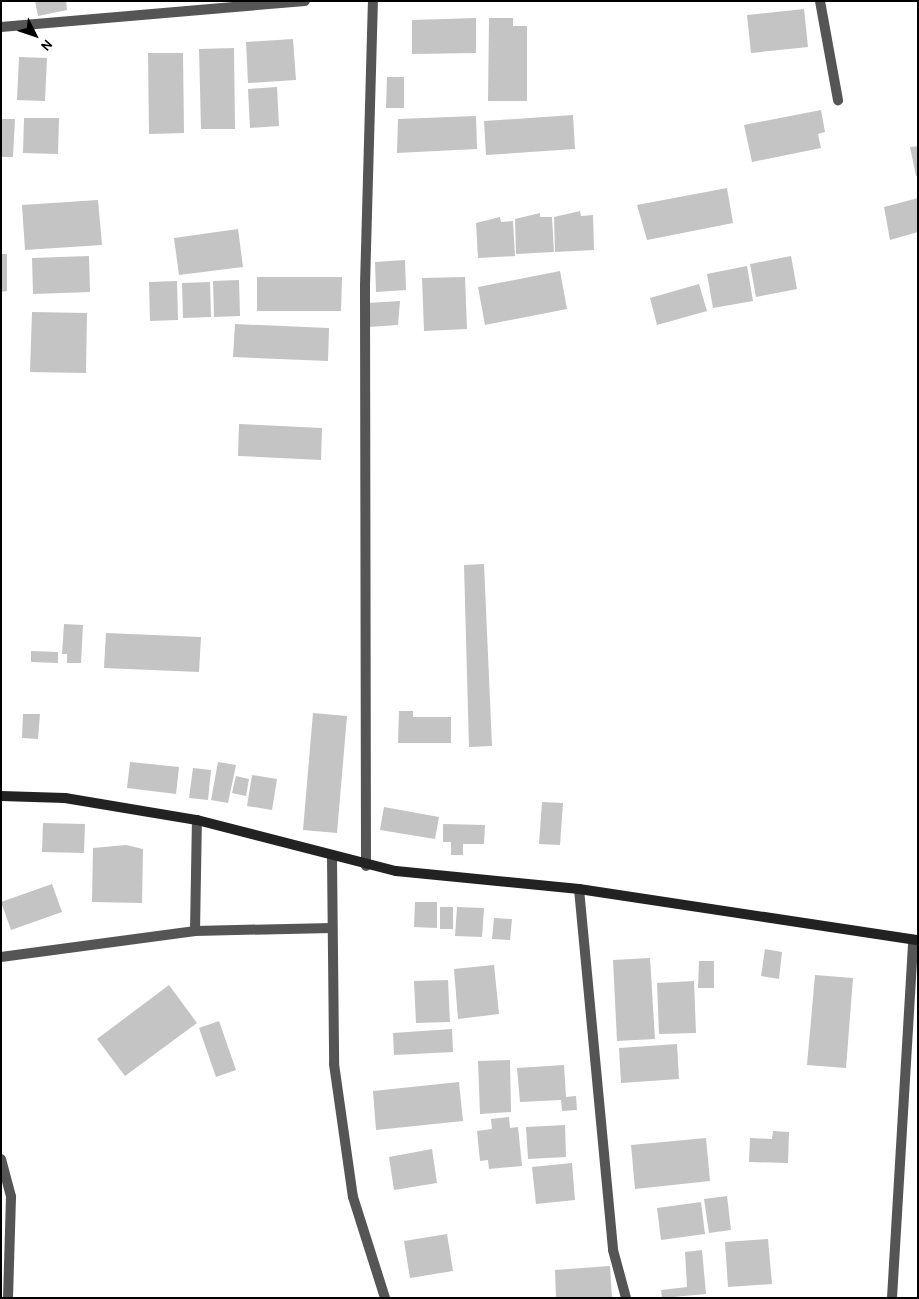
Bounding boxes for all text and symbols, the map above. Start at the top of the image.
north arrow [10,10,60,60]
text: N [37,36,56,55]

